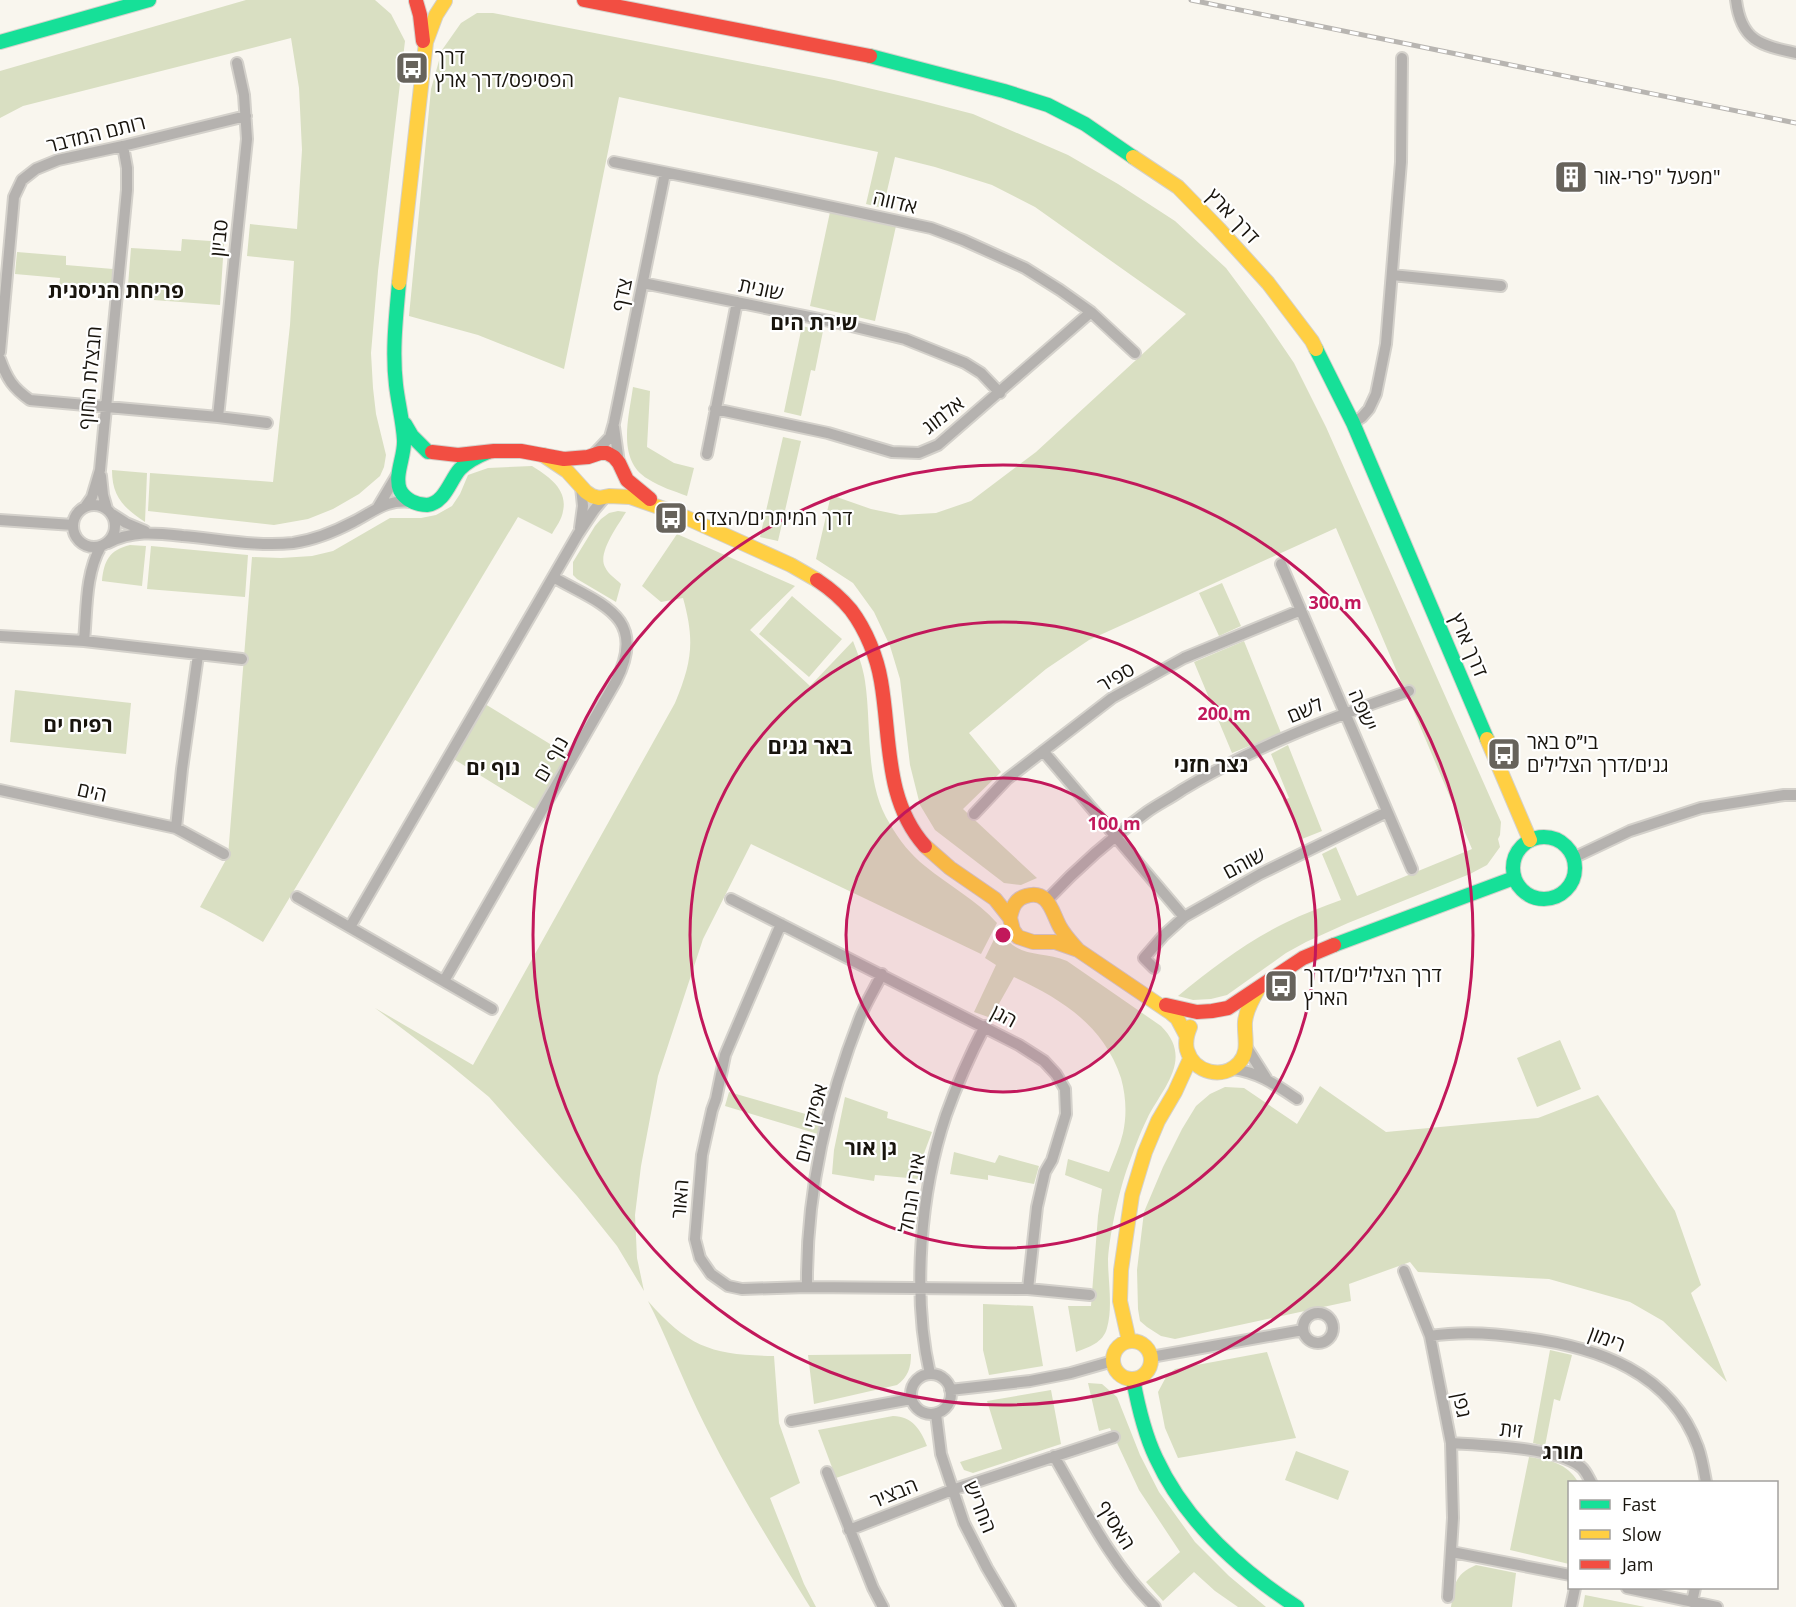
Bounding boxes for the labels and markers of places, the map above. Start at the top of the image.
place label: דרך הפסיפס/דרך ארץ [435,43,574,93]
bus stop icon: דרך הפסיפס/דרך ארץ [394,50,430,86]
building icon: מפעל "פרי-אור" [1553,159,1589,195]
place label: מפעל "פרי-אור" [1594,163,1721,190]
bus stop icon: דרך המיתרים/הצדף [653,500,689,536]
place label: דרך המיתרים/הצדף [694,504,852,531]
place label: בי״ס באר גנים/דרך הצלילים [1527,728,1669,778]
bus stop icon: בי״ס באר גנים/דרך הצלילים [1486,736,1522,772]
centre of rings [993,925,1013,945]
place label: דרך הצלילים/דרך הארץ [1304,961,1442,1011]
bus stop icon: דרך הצלילים/דרך הארץ [1263,968,1299,1004]

